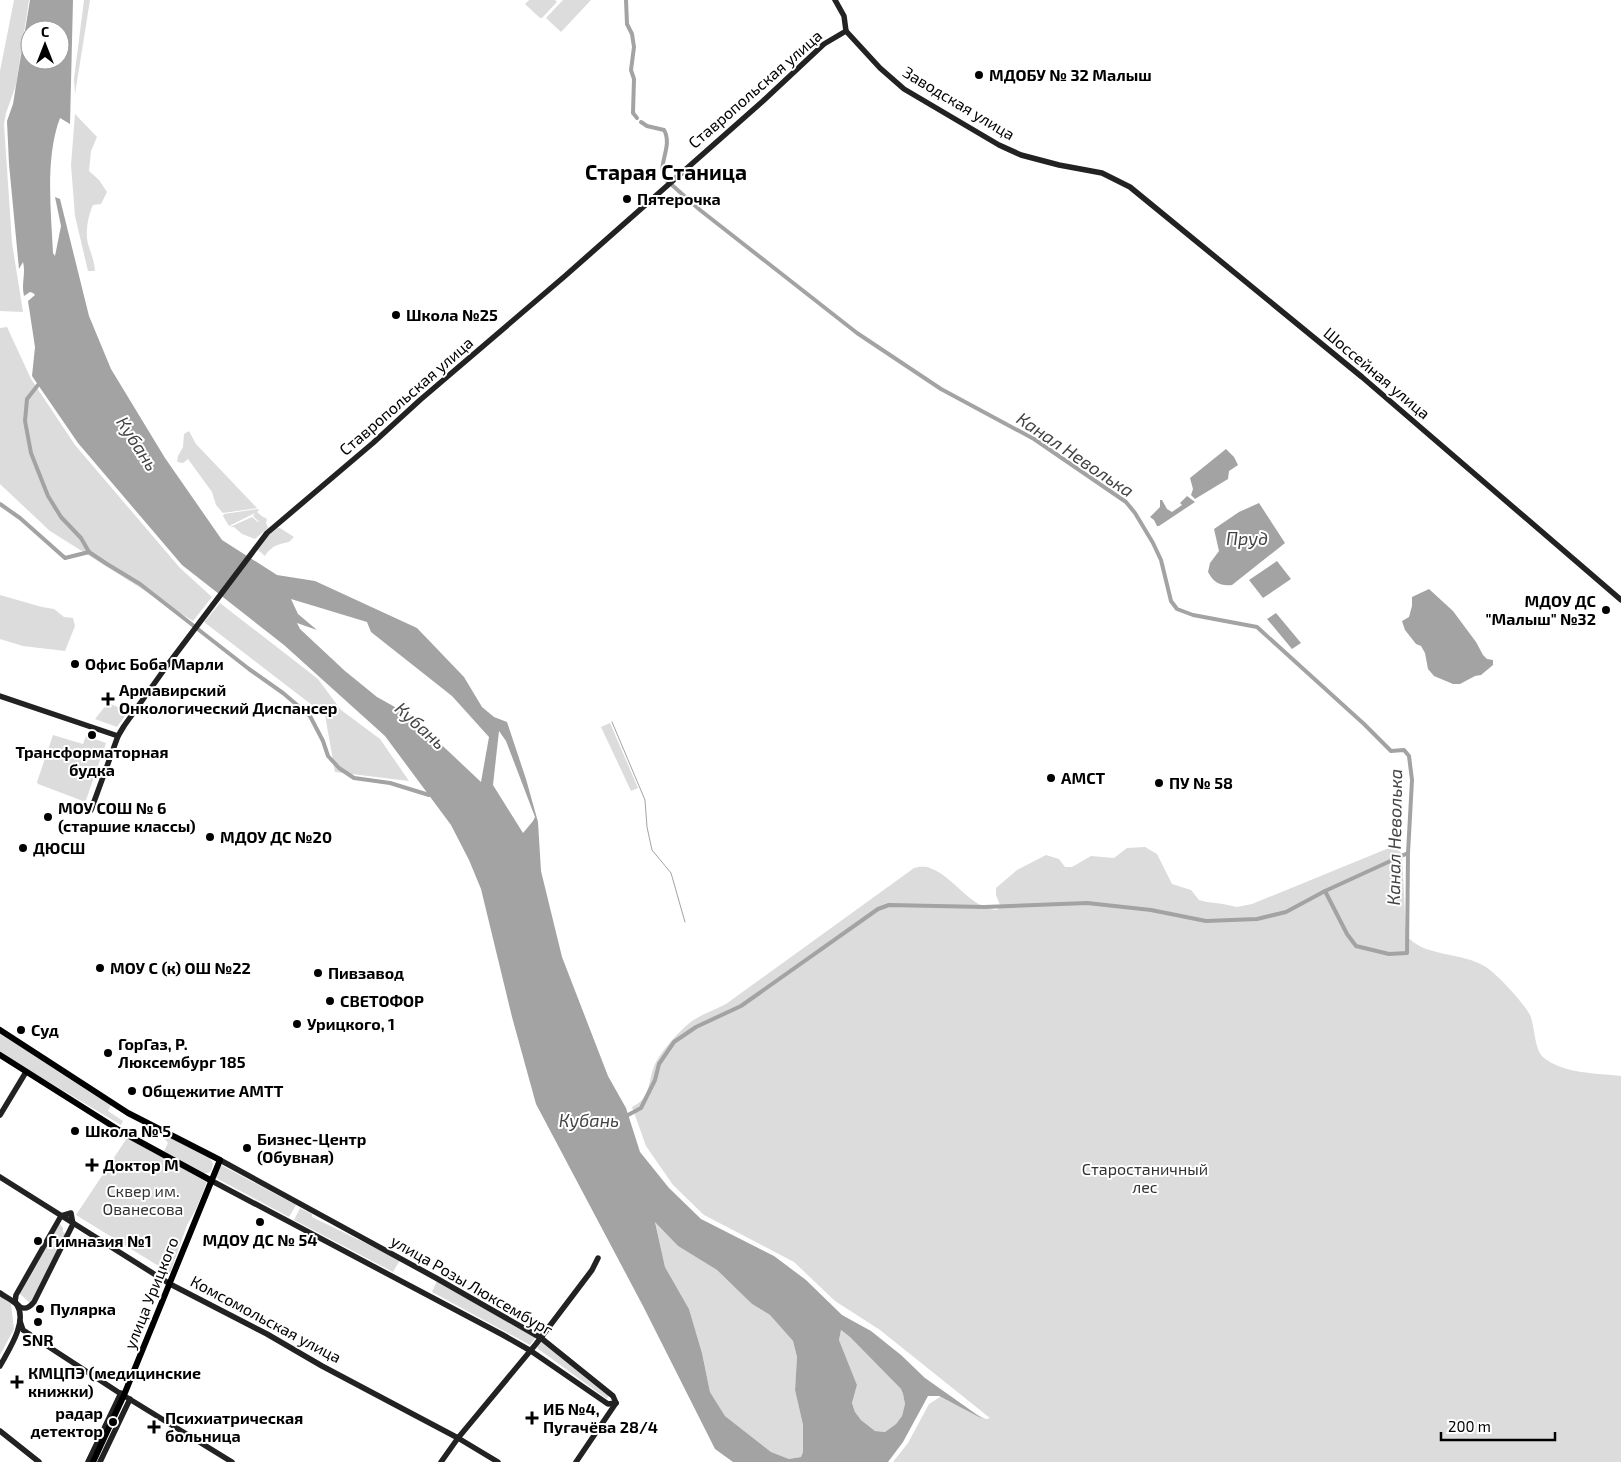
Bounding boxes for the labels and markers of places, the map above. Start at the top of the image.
place label: МДОБУ № 32 Малыш [989,65,1152,84]
marker: МДОБУ № 32 Малыш [973,69,985,81]
place label: Пятерочка [637,189,721,208]
marker: Пятерочка [621,193,633,205]
place label: Школа №25 [406,305,498,324]
marker: Школа №25 [390,309,402,321]
place label: МДОУ ДС "Малыш" №32 [1486,591,1596,628]
marker: МДОУ ДС "Малыш" №32 [1600,604,1612,616]
place label: Офис Боба Марли [85,654,224,673]
marker: Офис Боба Марли [69,658,81,670]
place label: Армавирский Онкологический Диспансер [119,680,337,717]
marker: Армавирский Онкологический Диспансер [101,692,115,706]
marker: Трансформаторная будка [86,729,98,741]
place label: Трансформаторная будка [15,742,169,779]
place label: АМСТ [1061,768,1106,787]
marker: АМСТ [1045,772,1057,784]
place label: ПУ № 58 [1169,773,1233,792]
marker: ПУ № 58 [1153,777,1165,789]
place label: МОУ СОШ № 6 (старшие классы) [58,798,196,835]
marker: МОУ СОШ № 6 (старшие классы) [42,811,54,823]
place label: МДОУ ДС №20 [220,827,332,846]
marker: МДОУ ДС №20 [204,831,216,843]
place label: ДЮСШ [33,838,85,857]
marker: ДЮСШ [17,842,29,854]
place label: МОУ С (к) ОШ №22 [110,958,251,977]
marker: МОУ С (к) ОШ №22 [94,962,106,974]
place label: Пивзавод [328,963,404,982]
marker: Пивзавод [312,967,324,979]
place label: СВЕТОФОР [340,991,424,1010]
marker: СВЕТОФОР [324,995,336,1007]
place label: Урицкого, 1 [307,1014,395,1033]
marker: Урицкого, 1 [291,1018,303,1030]
place label: Суд [31,1020,59,1039]
marker: Суд [15,1024,27,1036]
place label: ГорГаз, Р. Люксембург 185 [118,1034,246,1071]
marker: ГорГаз, Р. Люксембург 185 [102,1047,114,1059]
place label: Общежитие АМТТ [142,1081,284,1100]
marker: Общежитие АМТТ [126,1085,138,1097]
place label: Школа № 5 [85,1121,171,1140]
marker: Школа № 5 [69,1125,81,1137]
place label: Бизнес-Центр (Обувная) [257,1129,366,1166]
marker: Бизнес-Центр (Обувная) [241,1142,253,1154]
place label: Доктор М [103,1155,179,1174]
marker: Доктор М [85,1158,99,1172]
marker: МДОУ ДС № 54 [254,1216,266,1228]
place label: МДОУ ДС № 54 [202,1230,318,1249]
place label: Гимназия №1 [48,1231,152,1250]
marker: Гимназия №1 [32,1235,44,1247]
place label: Пулярка [50,1299,116,1318]
marker: Пулярка [34,1303,46,1315]
marker: SNR [32,1316,44,1328]
place label: SNR [22,1330,54,1349]
place label: КМЦПЭ (медицинские книжки) [28,1363,201,1400]
marker: КМЦПЭ (медицинские книжки) [10,1375,24,1389]
place label: ИБ №4, Пугачёва 28/4 [543,1399,658,1436]
place label: радар детектор [31,1403,103,1440]
place label: Психиатрическая больница [165,1408,303,1445]
marker: ИБ №4, Пугачёва 28/4 [525,1411,539,1425]
marker: радар детектор [107,1416,119,1428]
marker: Психиатрическая больница [147,1420,161,1434]

